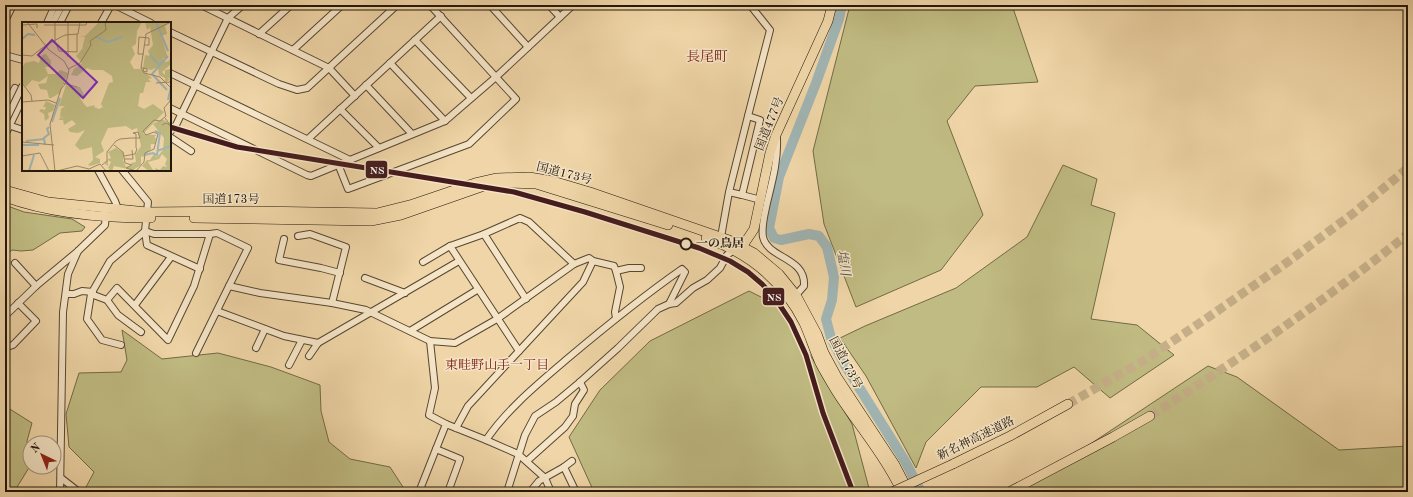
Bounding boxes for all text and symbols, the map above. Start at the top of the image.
inset map [22,22,171,171]
district label: 長尾町 [686,49,728,64]
street label: 国道477号 [752,95,786,153]
street label: 国道173号 [535,159,594,187]
line badge: NS [365,160,388,179]
text: NS [369,166,385,177]
street label: 国道173号 [203,192,259,206]
place label: 一の鳥居 [696,236,744,250]
marker: 一の鳥居 [679,237,693,251]
water label: 塩川 [835,249,853,279]
line badge: NS [762,287,785,306]
text: NS [766,293,782,304]
street label: 国道173号 [826,334,865,391]
district label: 東畦野山手一丁目 [445,358,549,372]
street label: 新名神高速道路 [935,413,1016,463]
north arrow [22,435,62,475]
text: N [29,441,43,456]

